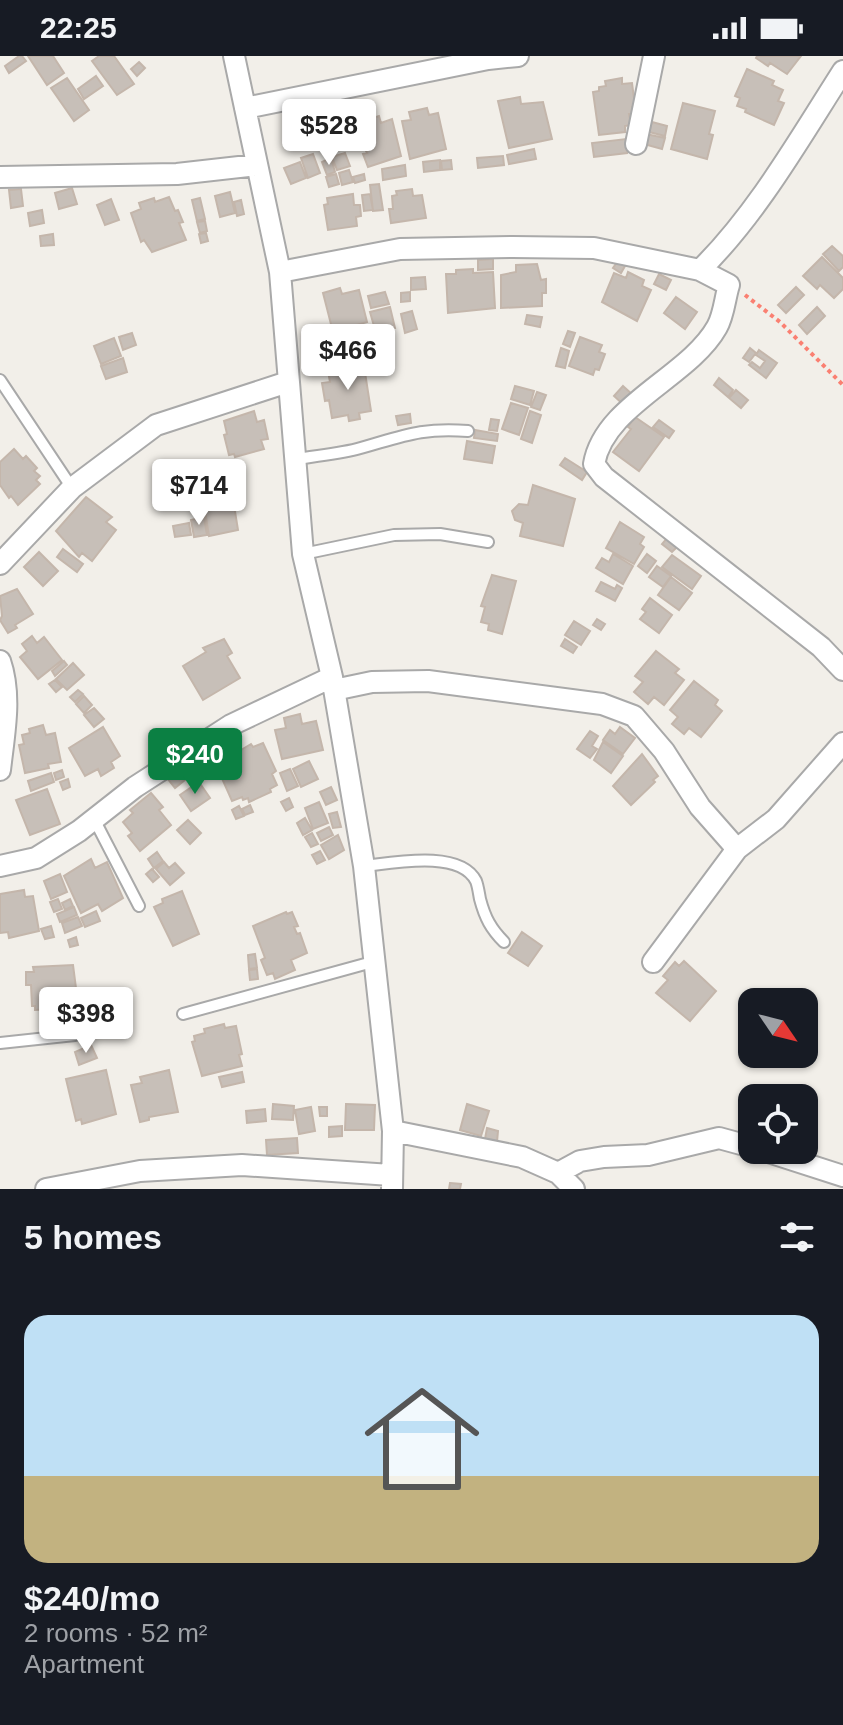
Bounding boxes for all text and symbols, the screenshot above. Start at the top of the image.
text: 22:25 [40,11,117,44]
pin: $528 [282,99,376,167]
text: $528 [300,110,358,140]
pin: $466 [301,324,395,392]
text: $466 [319,335,377,365]
pin: $714 [152,459,246,527]
text: $714 [170,470,228,500]
pin: $240 [148,728,242,796]
text: $240 [166,739,224,769]
pin: $398 [39,987,133,1055]
north arrow [738,988,818,1068]
map controls [738,988,818,1164]
text: $398 [57,998,115,1028]
button: locate [738,1084,818,1164]
icon: filters [775,1215,819,1259]
text: 5 homes [24,1218,162,1256]
icon: home [350,1367,494,1511]
text: $240/mo [24,1579,160,1617]
text: 2 rooms · 52 m² [24,1618,208,1648]
text: Apartment [24,1649,144,1679]

